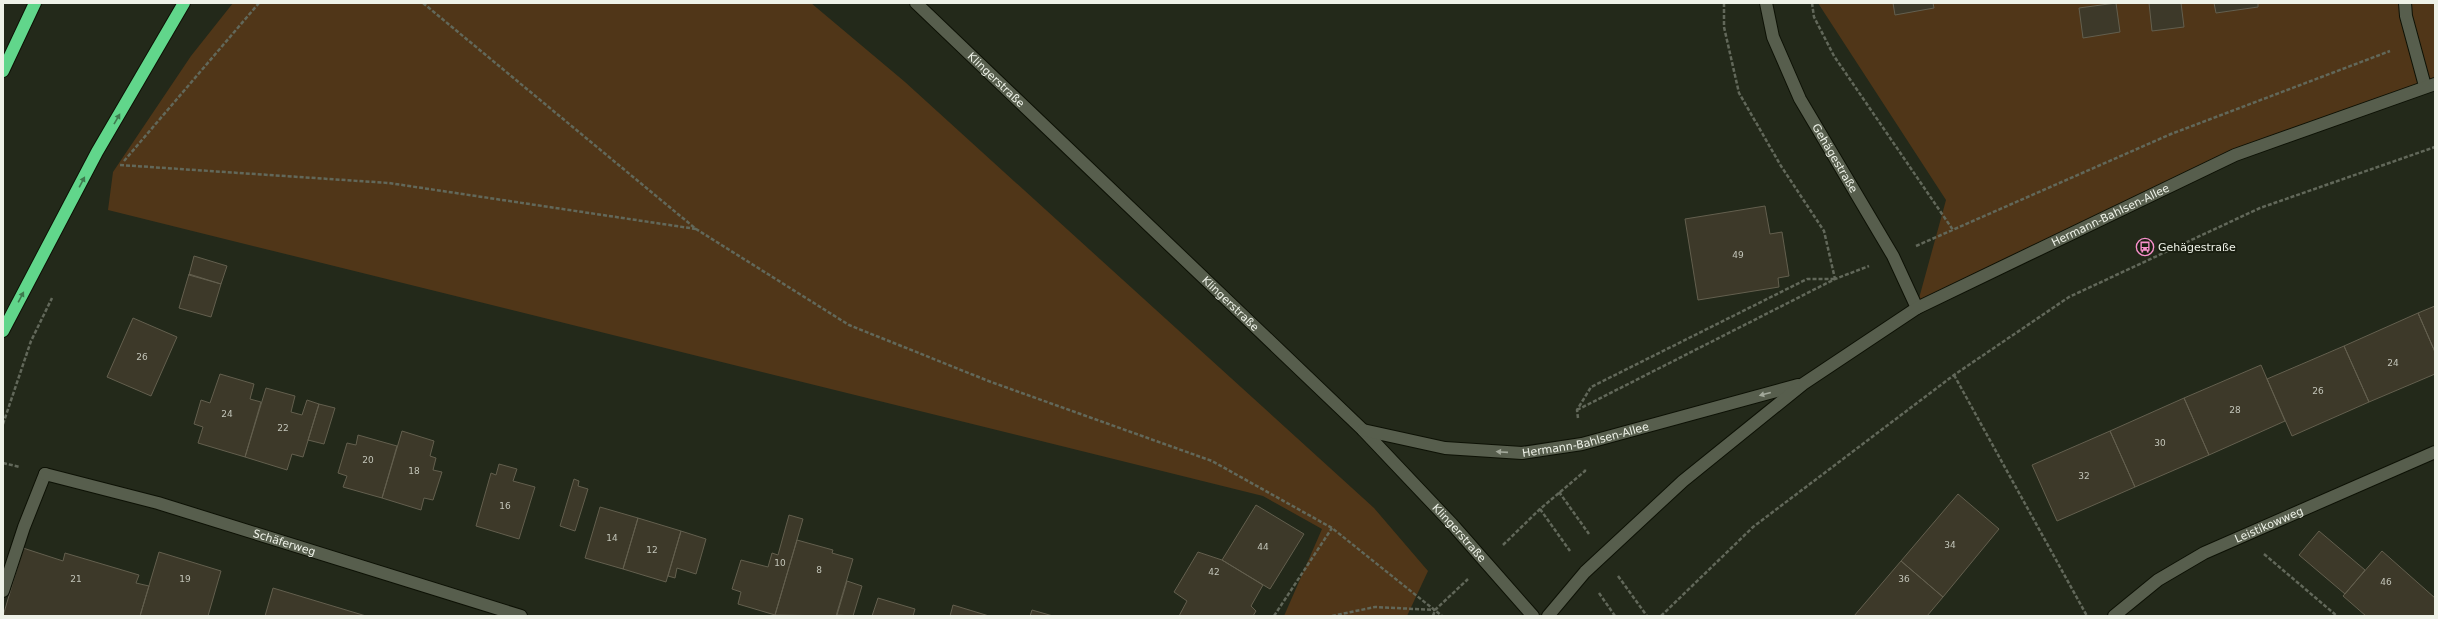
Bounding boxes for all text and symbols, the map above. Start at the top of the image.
street label: Klingerstraße [965,50,1028,110]
one-way arrow [113,113,120,125]
street label: Gehägestraße [1810,121,1861,195]
one-way arrow [78,176,85,187]
street label: Hermann-Bahlsen-Allee [2049,181,2171,249]
bus stop icon: Gehägestraße [2135,237,2155,257]
place label: Gehägestraße [2158,241,2236,254]
house number: 49 [1732,250,1744,260]
street label: Klingerstraße [1199,273,1262,334]
one-way arrow [18,291,24,302]
house number: 26 [136,352,148,362]
house number: 24 [2387,358,2399,368]
house number: 26 [2312,386,2324,396]
one-way arrow [1759,391,1771,397]
house number: 28 [2229,405,2241,415]
house number: 24 [221,409,233,419]
street label: Hermann-Bahlsen-Allee [1521,420,1650,459]
house number: 22 [277,423,289,433]
house number: 30 [2154,438,2166,448]
one-way arrow [1496,448,1508,455]
house number: 20 [362,455,374,465]
house number: 18 [408,466,420,476]
house number: 32 [2078,471,2090,481]
house number: 16 [499,501,511,511]
street label: Klingerstraße [1430,501,1489,565]
street label: Leistikowweg [2233,504,2305,545]
street label: Schäferweg [252,527,317,558]
house number: 14 [606,533,618,543]
house number: 34 [1944,540,1956,550]
house number: 44 [1257,542,1269,552]
house number: 12 [646,545,658,555]
house number: 10 [774,558,786,568]
house number: 8 [816,565,822,575]
house number: 42 [1208,567,1220,577]
house number: 21 [70,574,82,584]
house number: 19 [179,574,191,584]
house number: 36 [1898,574,1910,584]
house number: 46 [2380,577,2392,587]

